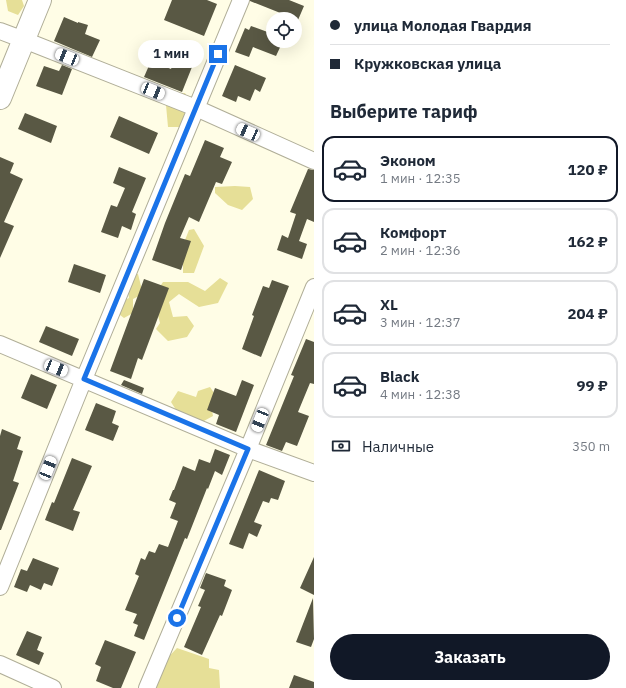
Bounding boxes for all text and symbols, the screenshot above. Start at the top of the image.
map controls [266,12,302,48]
button: locate [266,12,302,48]
text: улица Молодая Гвардия [354,16,532,35]
callout: 1 мин [138,40,204,68]
text: 1 мин [153,45,189,62]
route end [209,45,227,63]
car [54,47,80,67]
text: Кружковская улица [354,54,501,73]
car [140,81,166,101]
text: Выберите тариф [330,100,477,123]
car [235,122,261,142]
icon: car [332,151,368,187]
text: Эконом [380,151,436,170]
text: 120 ₽ [568,160,608,179]
text: 1 мин · 12:35 [380,170,461,187]
icon: car [332,223,368,259]
text: Комфорт [380,223,446,242]
text: 162 ₽ [568,232,608,251]
text: 2 мин · 12:36 [380,242,461,259]
icon: car [332,295,368,331]
text: XL [380,295,398,314]
text: 204 ₽ [568,304,608,323]
text: 3 мин · 12:37 [380,314,461,331]
car [43,358,69,378]
icon: car [332,367,368,403]
text: Black [380,367,420,386]
text: 99 ₽ [577,376,608,395]
text: 4 мин · 12:38 [380,386,461,403]
car [250,407,270,433]
icon: cash [330,435,352,457]
text: Наличные [362,437,434,456]
text: 350 m [572,438,610,455]
car [38,455,58,481]
route start [168,609,186,627]
button: Заказать [330,634,610,680]

